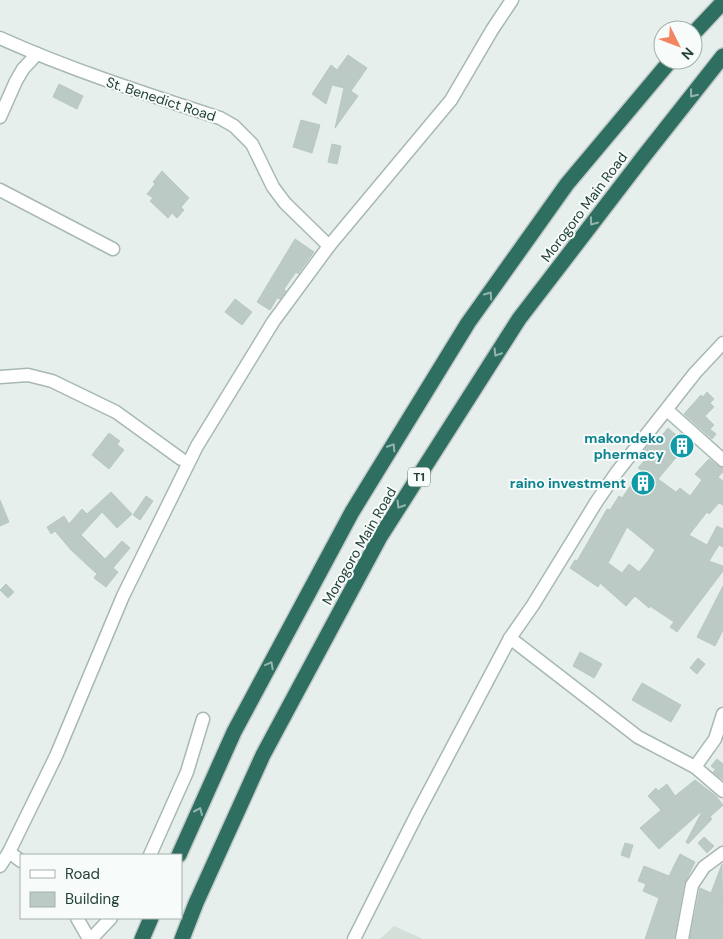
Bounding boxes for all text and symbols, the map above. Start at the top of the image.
north arrow [653,20,703,70]
text: N [678,44,698,64]
street label: St. Benedict Road [104,73,218,125]
one-way arrow [690,88,698,97]
street label: Morogoro Main Road [537,149,631,265]
one-way arrow [590,216,599,226]
one-way arrow [483,292,491,301]
one-way arrow [494,348,503,357]
place label: makondeko phermacy [584,429,665,463]
building icon: makondeko phermacy [669,433,695,459]
one-way arrow [386,443,396,452]
road number: T1 [408,468,430,487]
building icon: raino investment [630,470,656,496]
place label: raino investment [510,474,626,492]
street label: Morogoro Main Road [318,484,400,608]
one-way arrow [397,500,407,509]
one-way arrow [264,661,274,670]
one-way arrow [192,807,203,816]
legend [20,854,182,919]
text: Road [65,864,100,884]
text: Building [65,889,120,909]

